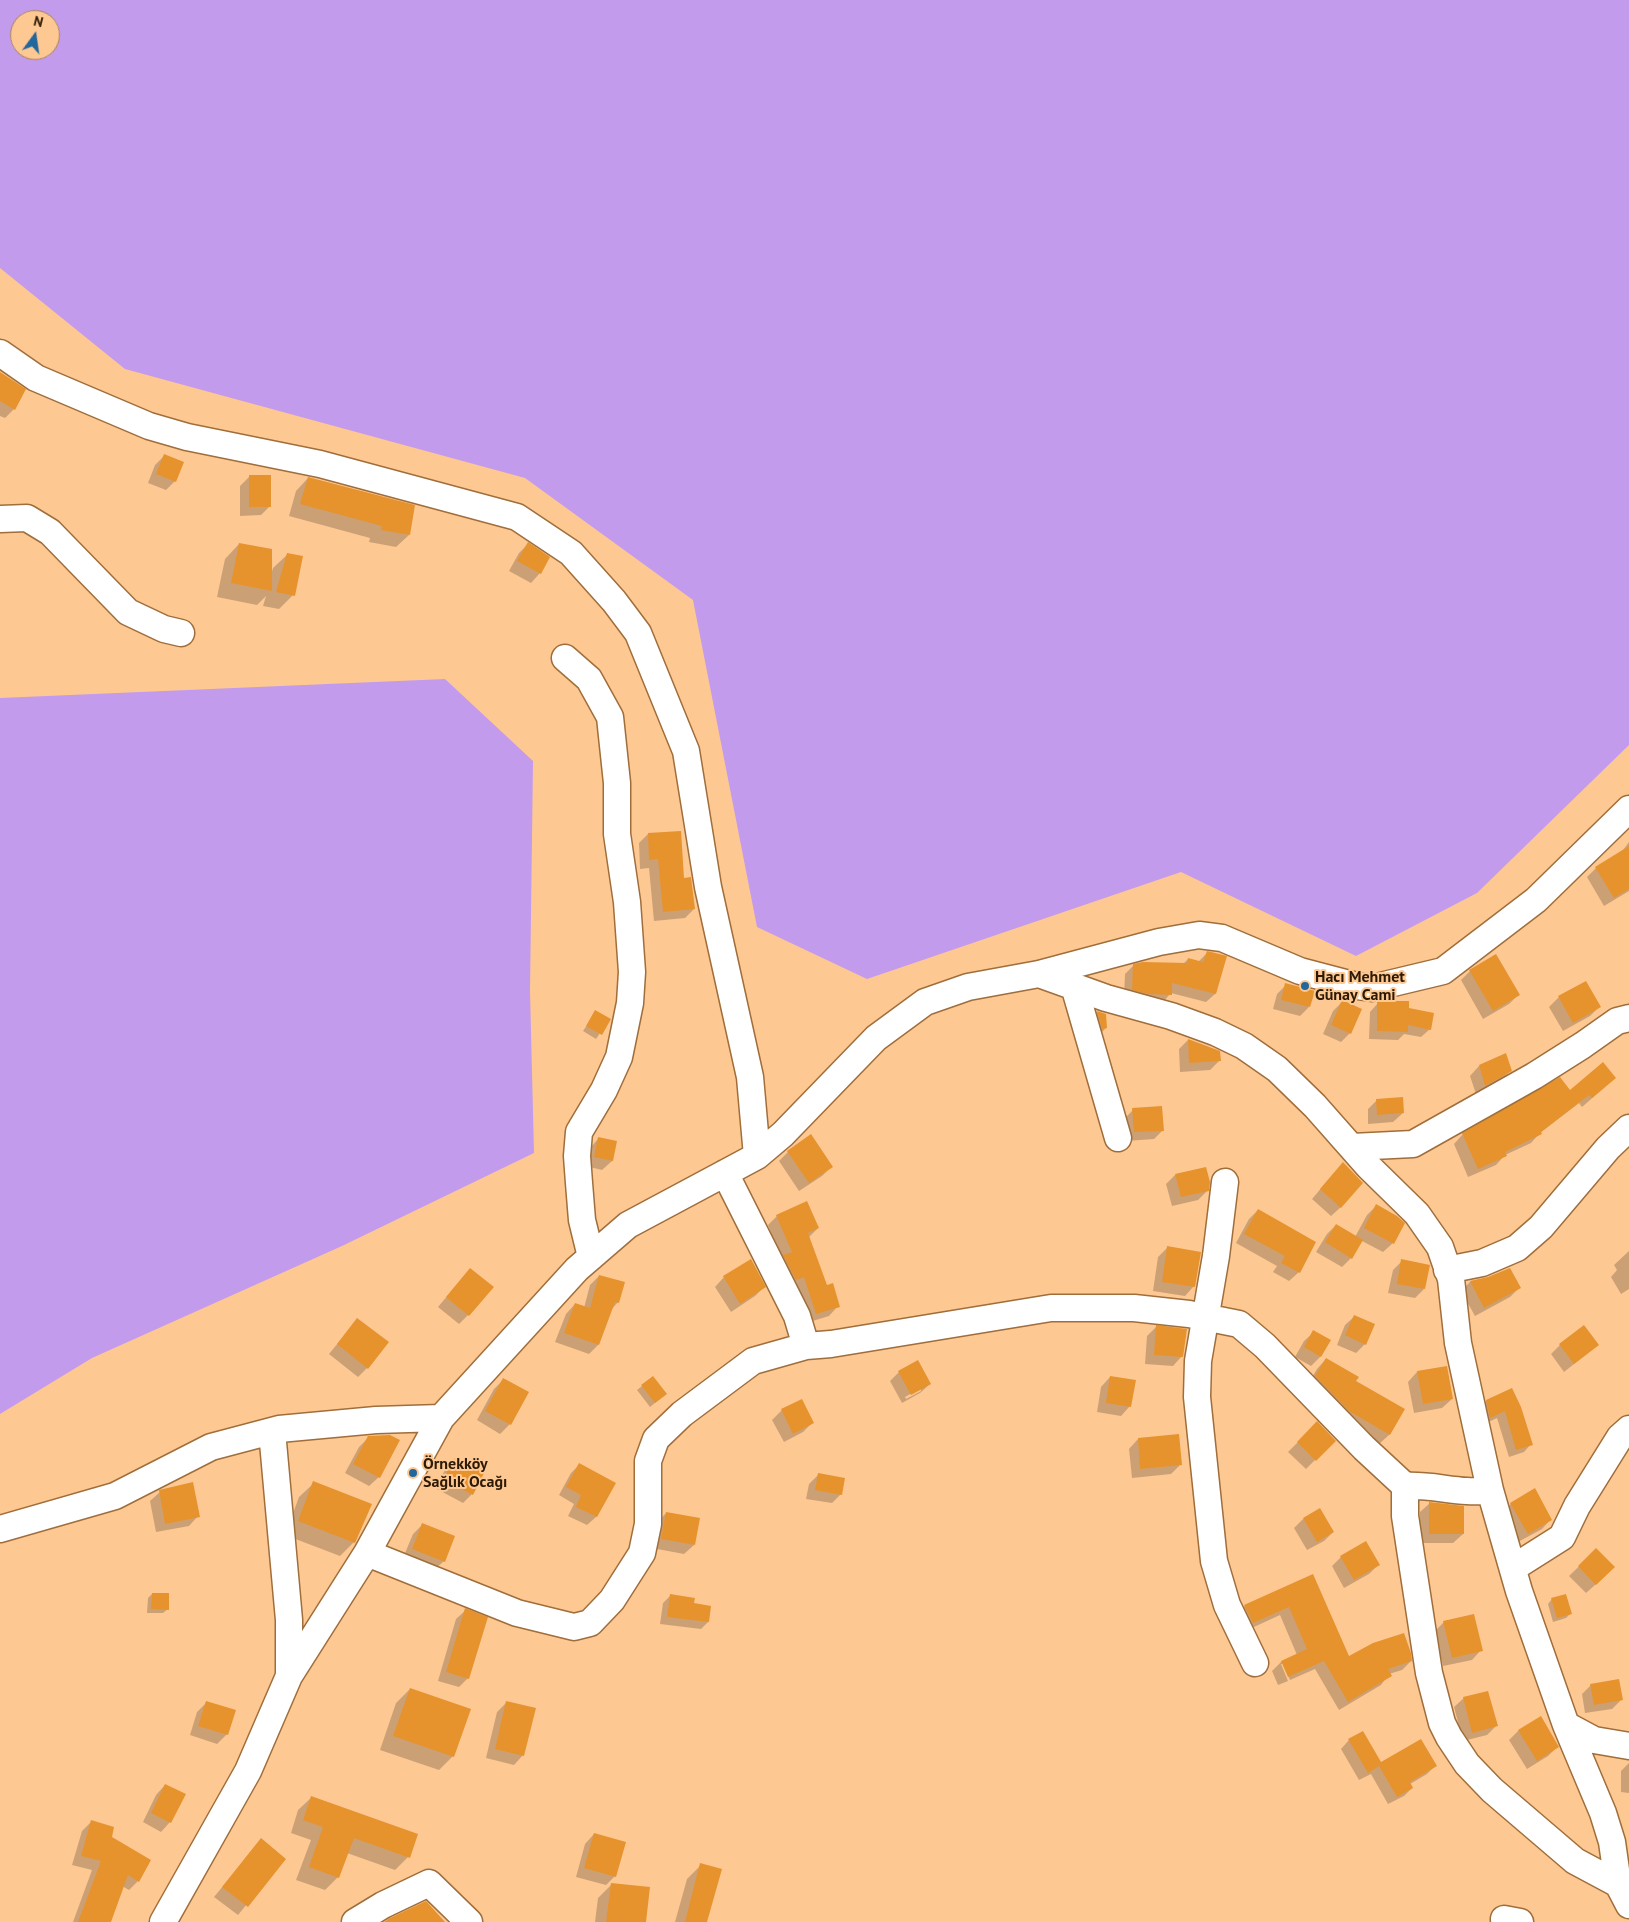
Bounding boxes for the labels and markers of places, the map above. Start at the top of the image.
place label: Hacı Mehmet Günay Cami [1315,967,1405,1005]
marker: Hacı Mehmet Günay Cami [1299,980,1311,992]
place label: Örnekköy Sağlık Ocağı [423,1454,507,1492]
marker: Örnekköy Sağlık Ocağı [407,1467,419,1479]

